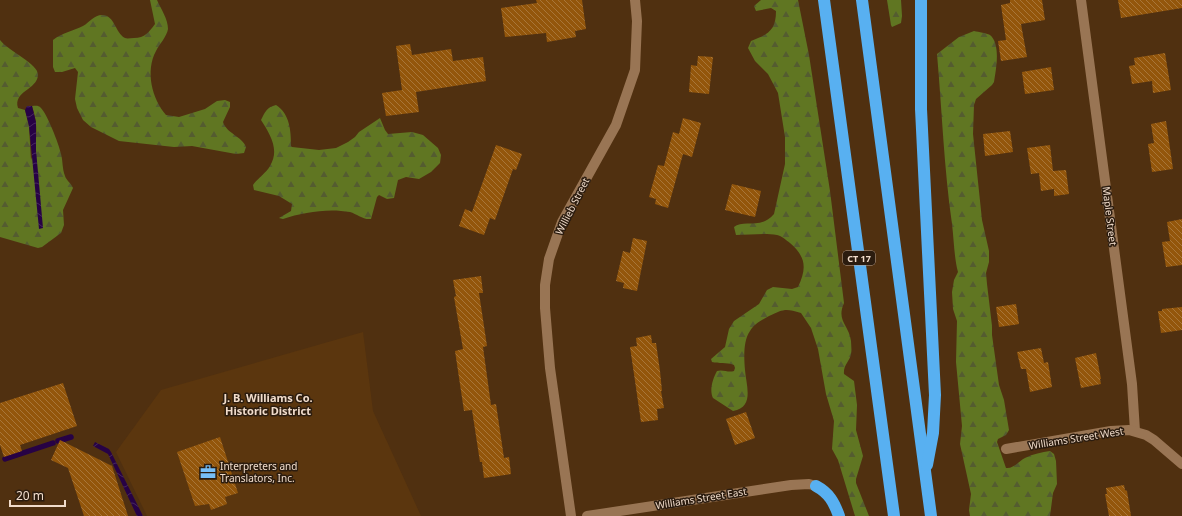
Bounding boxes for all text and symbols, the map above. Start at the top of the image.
street label: Willieb Street [552,175,592,237]
street label: Maple Street [1099,186,1121,247]
road number: CT 17 [843,251,875,265]
district label: J. B. Williams Co. Historic District [222,390,313,418]
street label: Williams Street West [1028,424,1125,452]
place label: Interpreters and Translators, Inc. [220,459,297,485]
office icon: Interpreters and Translators, Inc. [199,463,217,481]
scale bar [10,482,65,508]
street label: Williams Street East [654,484,748,512]
text: 20 m [16,487,44,504]

